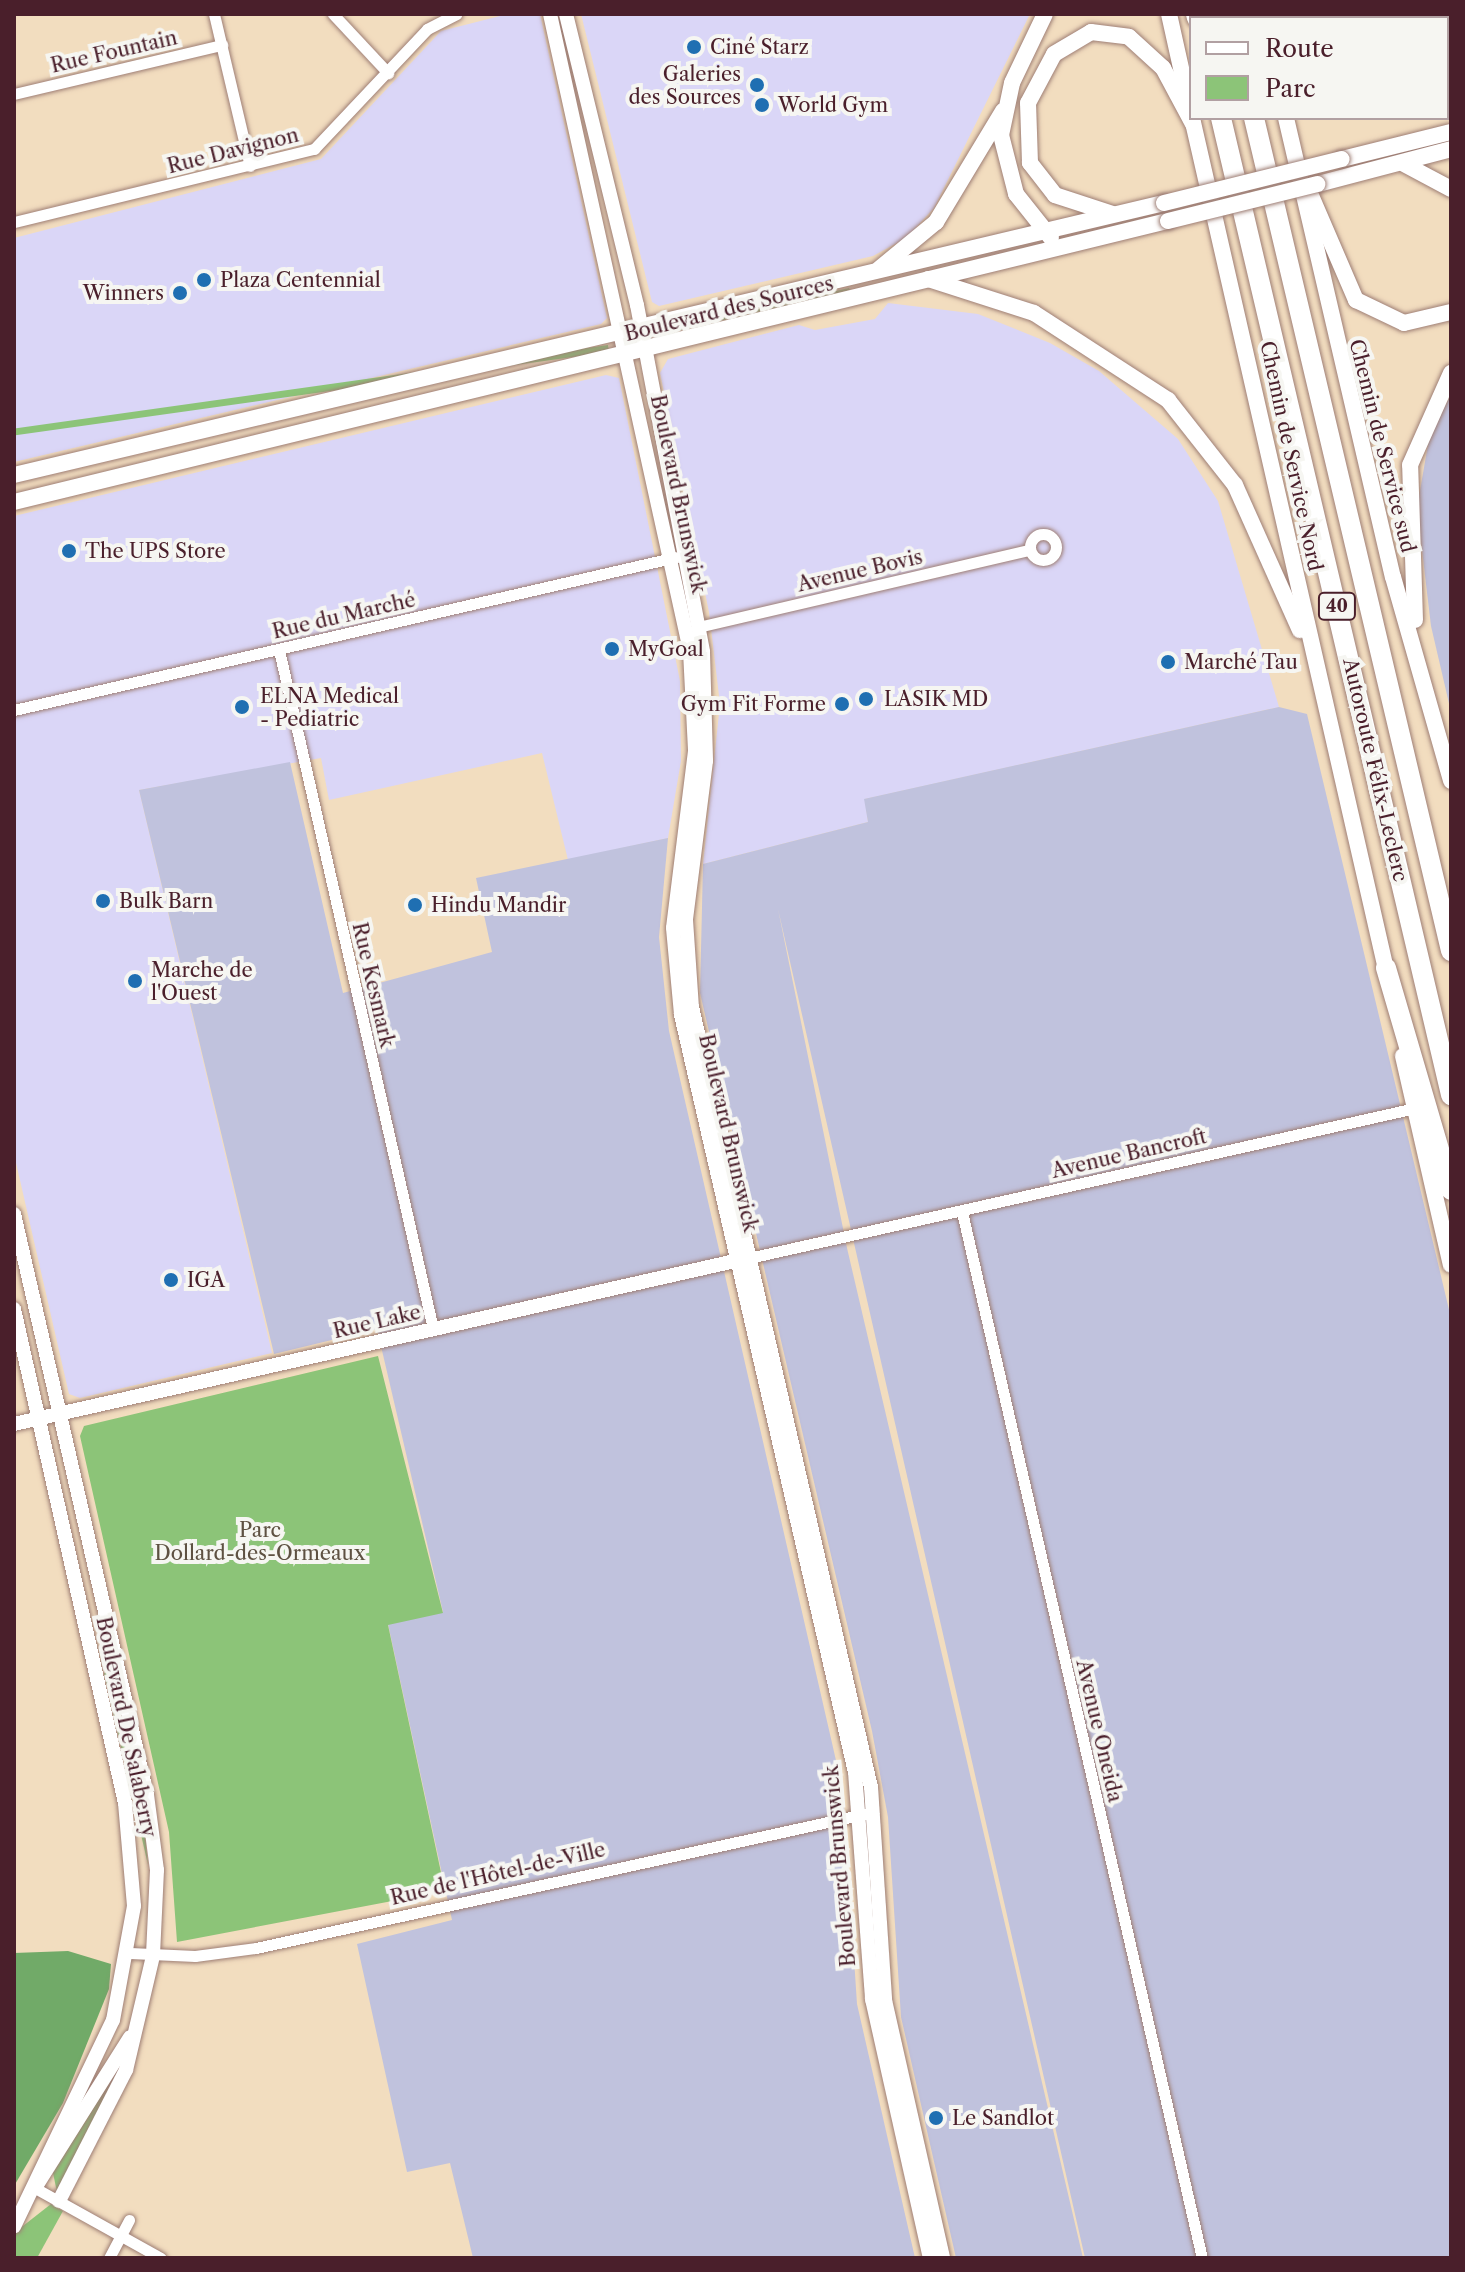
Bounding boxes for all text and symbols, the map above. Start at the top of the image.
legend [1189,16,1449,120]
street label: Rue Fountain [48,26,180,78]
text: Route [1265,34,1334,63]
place label: Ciné Starz [710,35,809,59]
marker: Ciné Starz [685,38,703,56]
place label: Galeries des Sources [628,62,741,109]
text: Parc [1265,74,1316,103]
marker: Galeries des Sources [748,76,766,94]
place label: World Gym [778,93,888,117]
marker: World Gym [753,96,771,114]
street label: Rue Davignon [165,123,301,179]
place label: Plaza Centennial [220,268,381,292]
marker: Plaza Centennial [195,271,213,289]
street label: Boulevard des Sources [622,271,836,347]
place label: Winners [83,281,164,305]
marker: Winners [171,284,189,302]
street label: Chemin de Service sud [1344,337,1420,555]
street label: Chemin de Service Nord [1255,339,1327,573]
street label: Boulevard Brunswick [645,393,711,595]
place label: The UPS Store [85,539,226,563]
marker: The UPS Store [60,542,78,560]
street label: Avenue Bovis [795,545,925,597]
street label: Rue du Marché [270,588,418,644]
road number: 40 [1317,592,1357,620]
place label: MyGoal [628,637,704,661]
marker: MyGoal [603,640,621,658]
place label: Marché Tau [1184,650,1298,674]
marker: Marché Tau [1159,653,1177,671]
street label: Autoroute Félix-Leclerc [1338,656,1412,884]
place label: ELNA Medical - Pediatric [260,684,400,731]
place label: LASIK MD [884,687,989,711]
marker: LASIK MD [855,688,877,710]
place label: Gym Fit Forme [681,692,826,716]
marker: Gym Fit Forme [833,695,851,713]
marker: ELNA Medical - Pediatric [231,696,253,718]
place label: Bulk Barn [119,889,214,913]
marker: Bulk Barn [94,892,112,910]
place label: Hindu Mandir [431,893,566,917]
marker: Hindu Mandir [406,896,424,914]
street label: Rue Kesmark [347,920,399,1050]
place label: Marche de l'Ouest [151,958,253,1005]
marker: Marche de l'Ouest [126,972,144,990]
street label: Boulevard Brunswick [694,1032,762,1234]
street label: Avenue Bancroft [1049,1125,1209,1183]
place label: IGA [187,1268,225,1292]
marker: IGA [162,1271,180,1289]
street label: Rue Lake [331,1300,423,1344]
park label: Parc Dollard-des-Ormeaux [154,1518,366,1565]
street label: Boulevard De Salaberry [91,1615,161,1839]
street label: Avenue Oneida [1071,1657,1127,1805]
street label: Boulevard Brunswick [819,1764,861,1968]
street label: Rue de l'Hôtel-de-Ville [388,1838,608,1910]
place label: Le Sandlot [952,2106,1054,2130]
marker: Le Sandlot [927,2109,945,2127]

